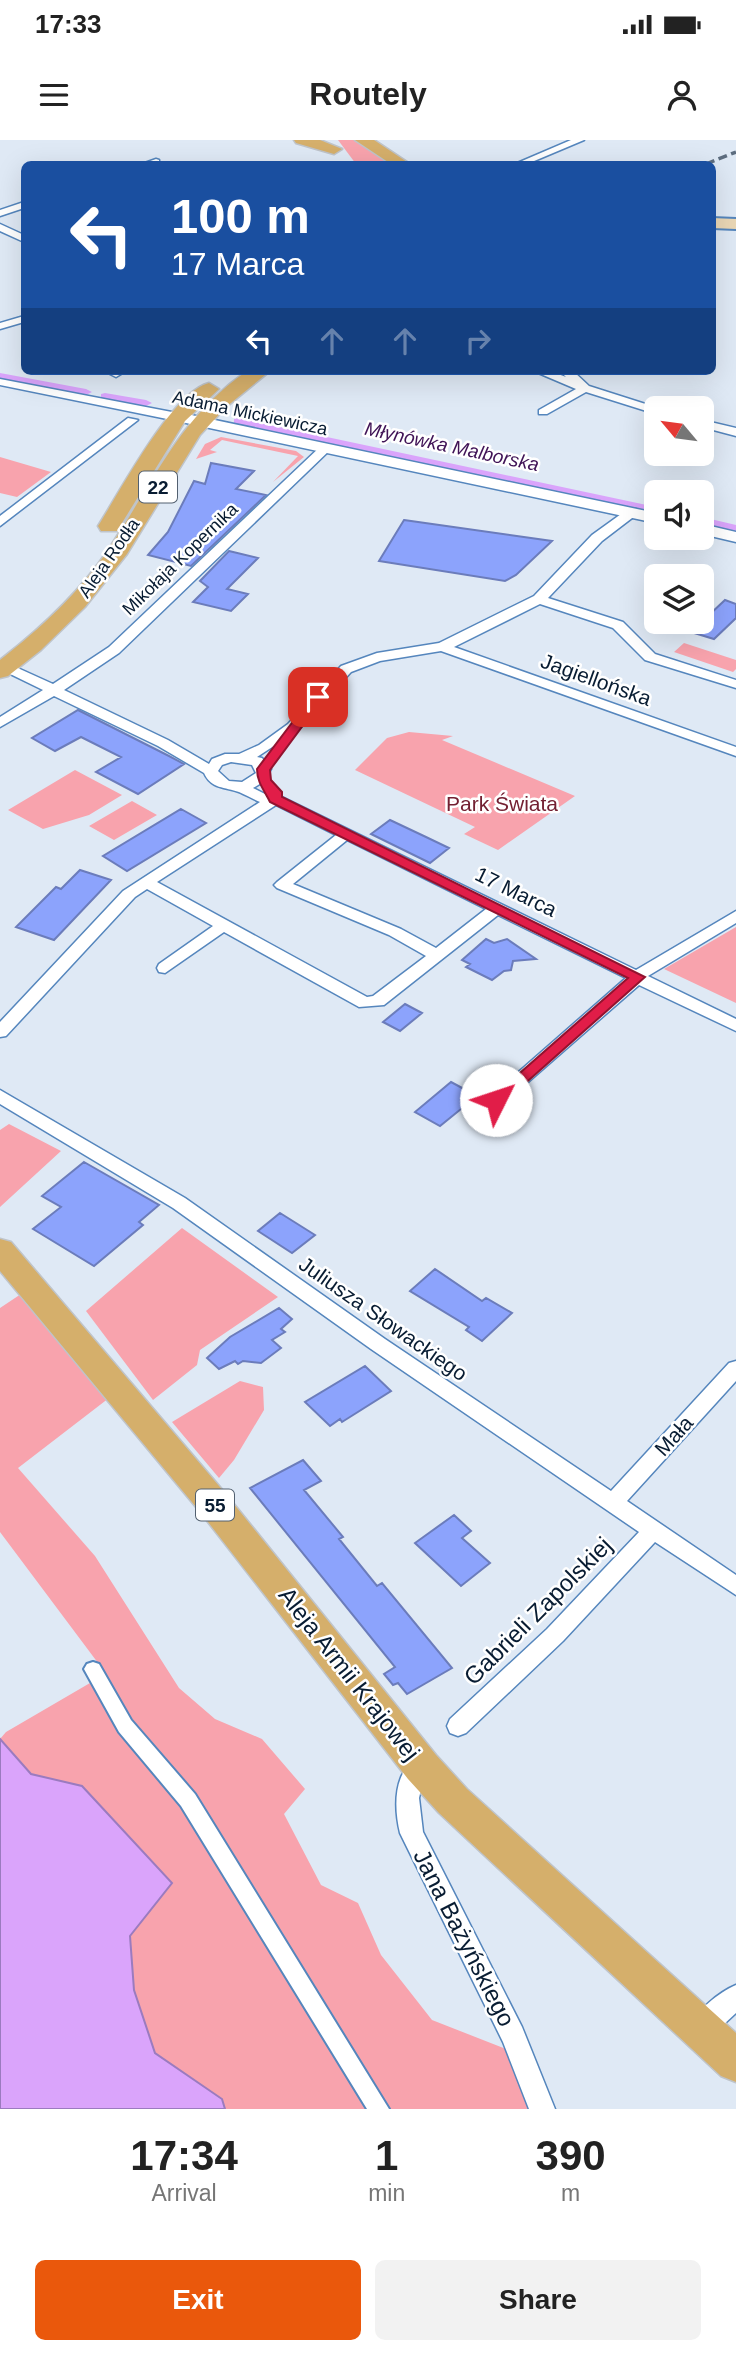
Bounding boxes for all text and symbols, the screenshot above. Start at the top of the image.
text: 17:33 [35,9,102,39]
icon: menu [35,76,73,114]
text: Routely [309,76,427,112]
icon: person [663,76,701,114]
icon: left [56,189,147,280]
text: 100 m [171,189,310,243]
text: 17 Marca [171,246,304,282]
icon: left [240,322,278,360]
icon: ahead [313,322,351,360]
icon: ahead [386,322,424,360]
icon: right [459,322,497,360]
street label: Adama Mickiewicza [171,387,330,439]
north arrow [644,396,714,466]
map controls [644,396,714,634]
water label: Młynówka Malborska [363,418,541,475]
road number: 22 [139,472,177,502]
button: sound [644,480,714,550]
street label: Mikołaja Kopernika [118,498,242,619]
street label: Aleja Rodła [74,514,144,601]
button: layers [644,564,714,634]
street label: Jagiellońska [538,649,655,710]
pin [288,667,348,727]
icon: arrive [299,678,337,716]
park label: Park Świata [446,792,558,815]
street label: 17 Marca [472,862,561,921]
position arrow [459,1063,533,1137]
street label: Juliusza Słowackiego [295,1252,472,1385]
street label: Mała [650,1411,698,1460]
road number: 55 [196,1490,234,1520]
street label: Gabrieli Zapolskiej [458,1531,617,1690]
street label: Aleja Armii Krajowej [273,1582,425,1766]
street label: Jana Bażyńskiego [408,1845,521,2031]
text: 17:34 [130,2132,238,2179]
text: 1 [375,2132,398,2179]
text: 390 [536,2132,606,2179]
text: Arrival [151,2180,217,2206]
text: min [368,2180,405,2206]
text: m [561,2180,580,2206]
button: Exit [35,2260,361,2340]
button: Share [375,2260,701,2340]

